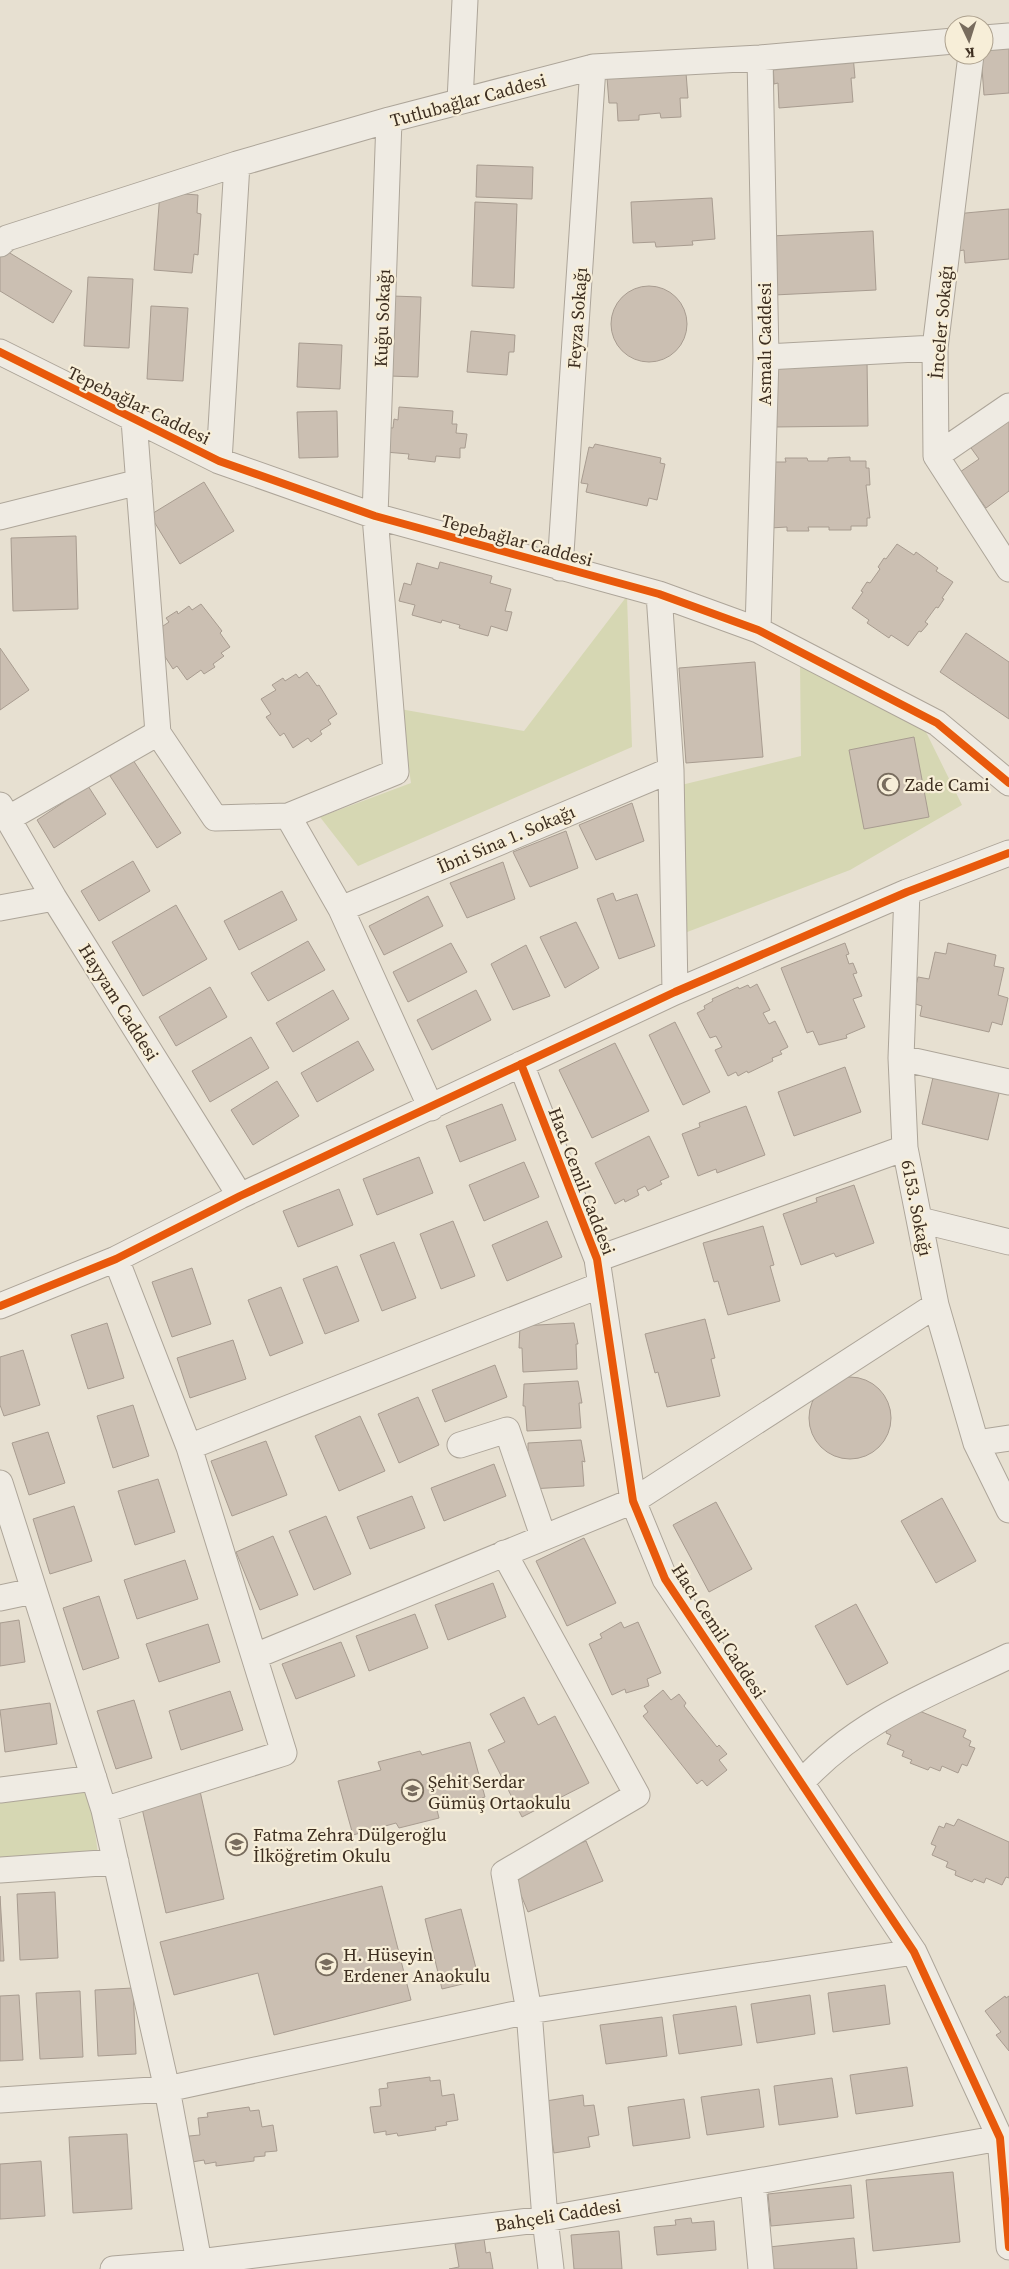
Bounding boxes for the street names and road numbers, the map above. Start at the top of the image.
street label: Tutlubağlar Caddesi [387,67,549,133]
street label: İnceler Sokağı [924,264,958,380]
street label: Feyza Sokağı [561,266,593,370]
street label: Kuğu Sokağı [368,268,396,368]
street label: Asmalı Caddesi [752,282,777,406]
street label: Tepebağlar Caddesi [63,360,215,450]
street label: Tepebağlar Caddesi [438,508,596,572]
street label: İbni Sina 1. Sokağı [433,799,579,879]
street label: Hayyam Caddesi [73,939,165,1065]
street label: Hacı Cemil Caddesi [542,1104,622,1258]
street label: 6153. Sokağı [895,1157,939,1259]
street label: Hacı Cemil Caddesi [666,1559,772,1703]
street label: Bahçeli Caddesi [493,2193,623,2237]

